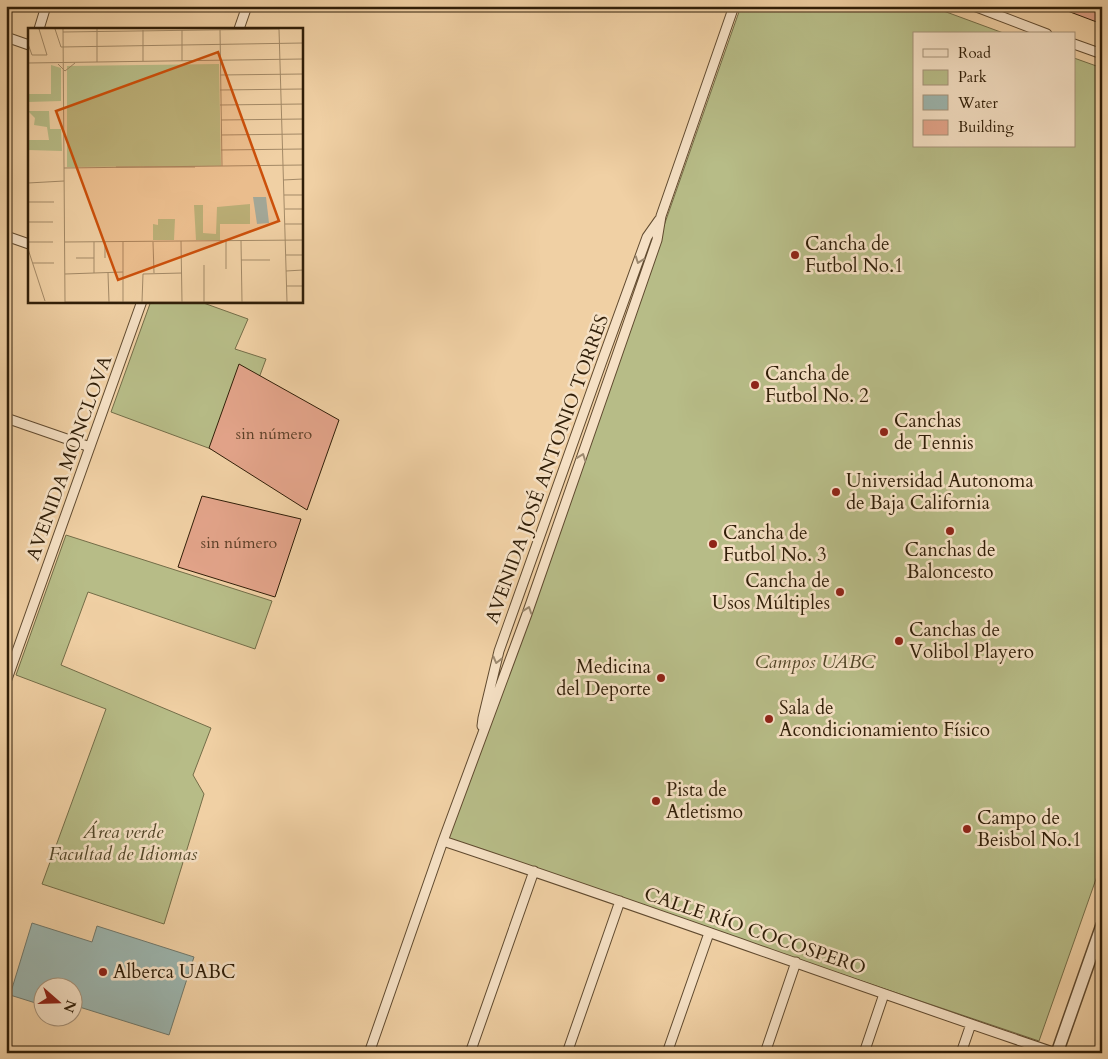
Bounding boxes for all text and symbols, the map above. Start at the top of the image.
inset map [28,28,302,302]
legend [913,32,1076,148]
text: Road [958,43,991,63]
text: Park [958,67,987,87]
text: Water [957,93,999,113]
text: Building [958,117,1014,137]
place label: Cancha de Futbol No.1 [805,231,904,279]
marker: Cancha de Futbol No.1 [789,249,801,261]
one-way arrow [635,255,645,263]
street label: AVENIDA JOSÉ ANTONIO TORRES [479,311,615,627]
street label: AVENIDA MONCLOVA [20,351,118,564]
place label: Cancha de Futbol No. 2 [765,361,869,409]
marker: Cancha de Futbol No. 2 [749,379,761,391]
place label: Canchas de Tennis [894,408,974,456]
house number: sin número [236,423,313,445]
marker: Canchas de Tennis [878,426,890,438]
one-way arrow [576,453,586,462]
place label: Universidad Autonoma de Baja California [846,468,1034,516]
marker: Universidad Autonoma de Baja California [830,486,842,498]
place label: Cancha de Futbol No. 3 [723,520,827,568]
marker: Canchas de Baloncesto [944,525,956,537]
house number: sin número [201,532,278,554]
place label: Canchas de Baloncesto [904,537,996,585]
marker: Cancha de Futbol No. 3 [707,538,719,550]
place label: Cancha de Usos Múltiples [712,568,830,616]
marker: Cancha de Usos Múltiples [834,586,846,598]
one-way arrow [522,607,532,615]
place label: Canchas de Volibol Playero [909,617,1034,665]
marker: Canchas de Volibol Playero [893,635,905,647]
park label: Campos UABC [755,649,876,675]
place label: Medicina del Deporte [556,654,651,702]
one-way arrow [492,656,503,665]
marker: Medicina del Deporte [655,672,667,684]
place label: Sala de Acondicionamiento Físico [779,695,990,743]
marker: Sala de Acondicionamiento Físico [763,713,775,725]
place label: Pista de Atletismo [666,777,743,825]
marker: Pista de Atletismo [650,795,662,807]
place label: Campo de Beisbol No.1 [977,805,1082,853]
park label: Área verde Facultad de Idiomas [49,819,198,867]
marker: Campo de Beisbol No.1 [961,823,973,835]
street label: CALLE RÍO COCOSPERO [641,881,869,981]
place label: Alberca UABC [113,959,236,985]
marker: Alberca UABC [97,966,109,978]
north arrow [32,976,82,1026]
text: N [59,997,81,1015]

